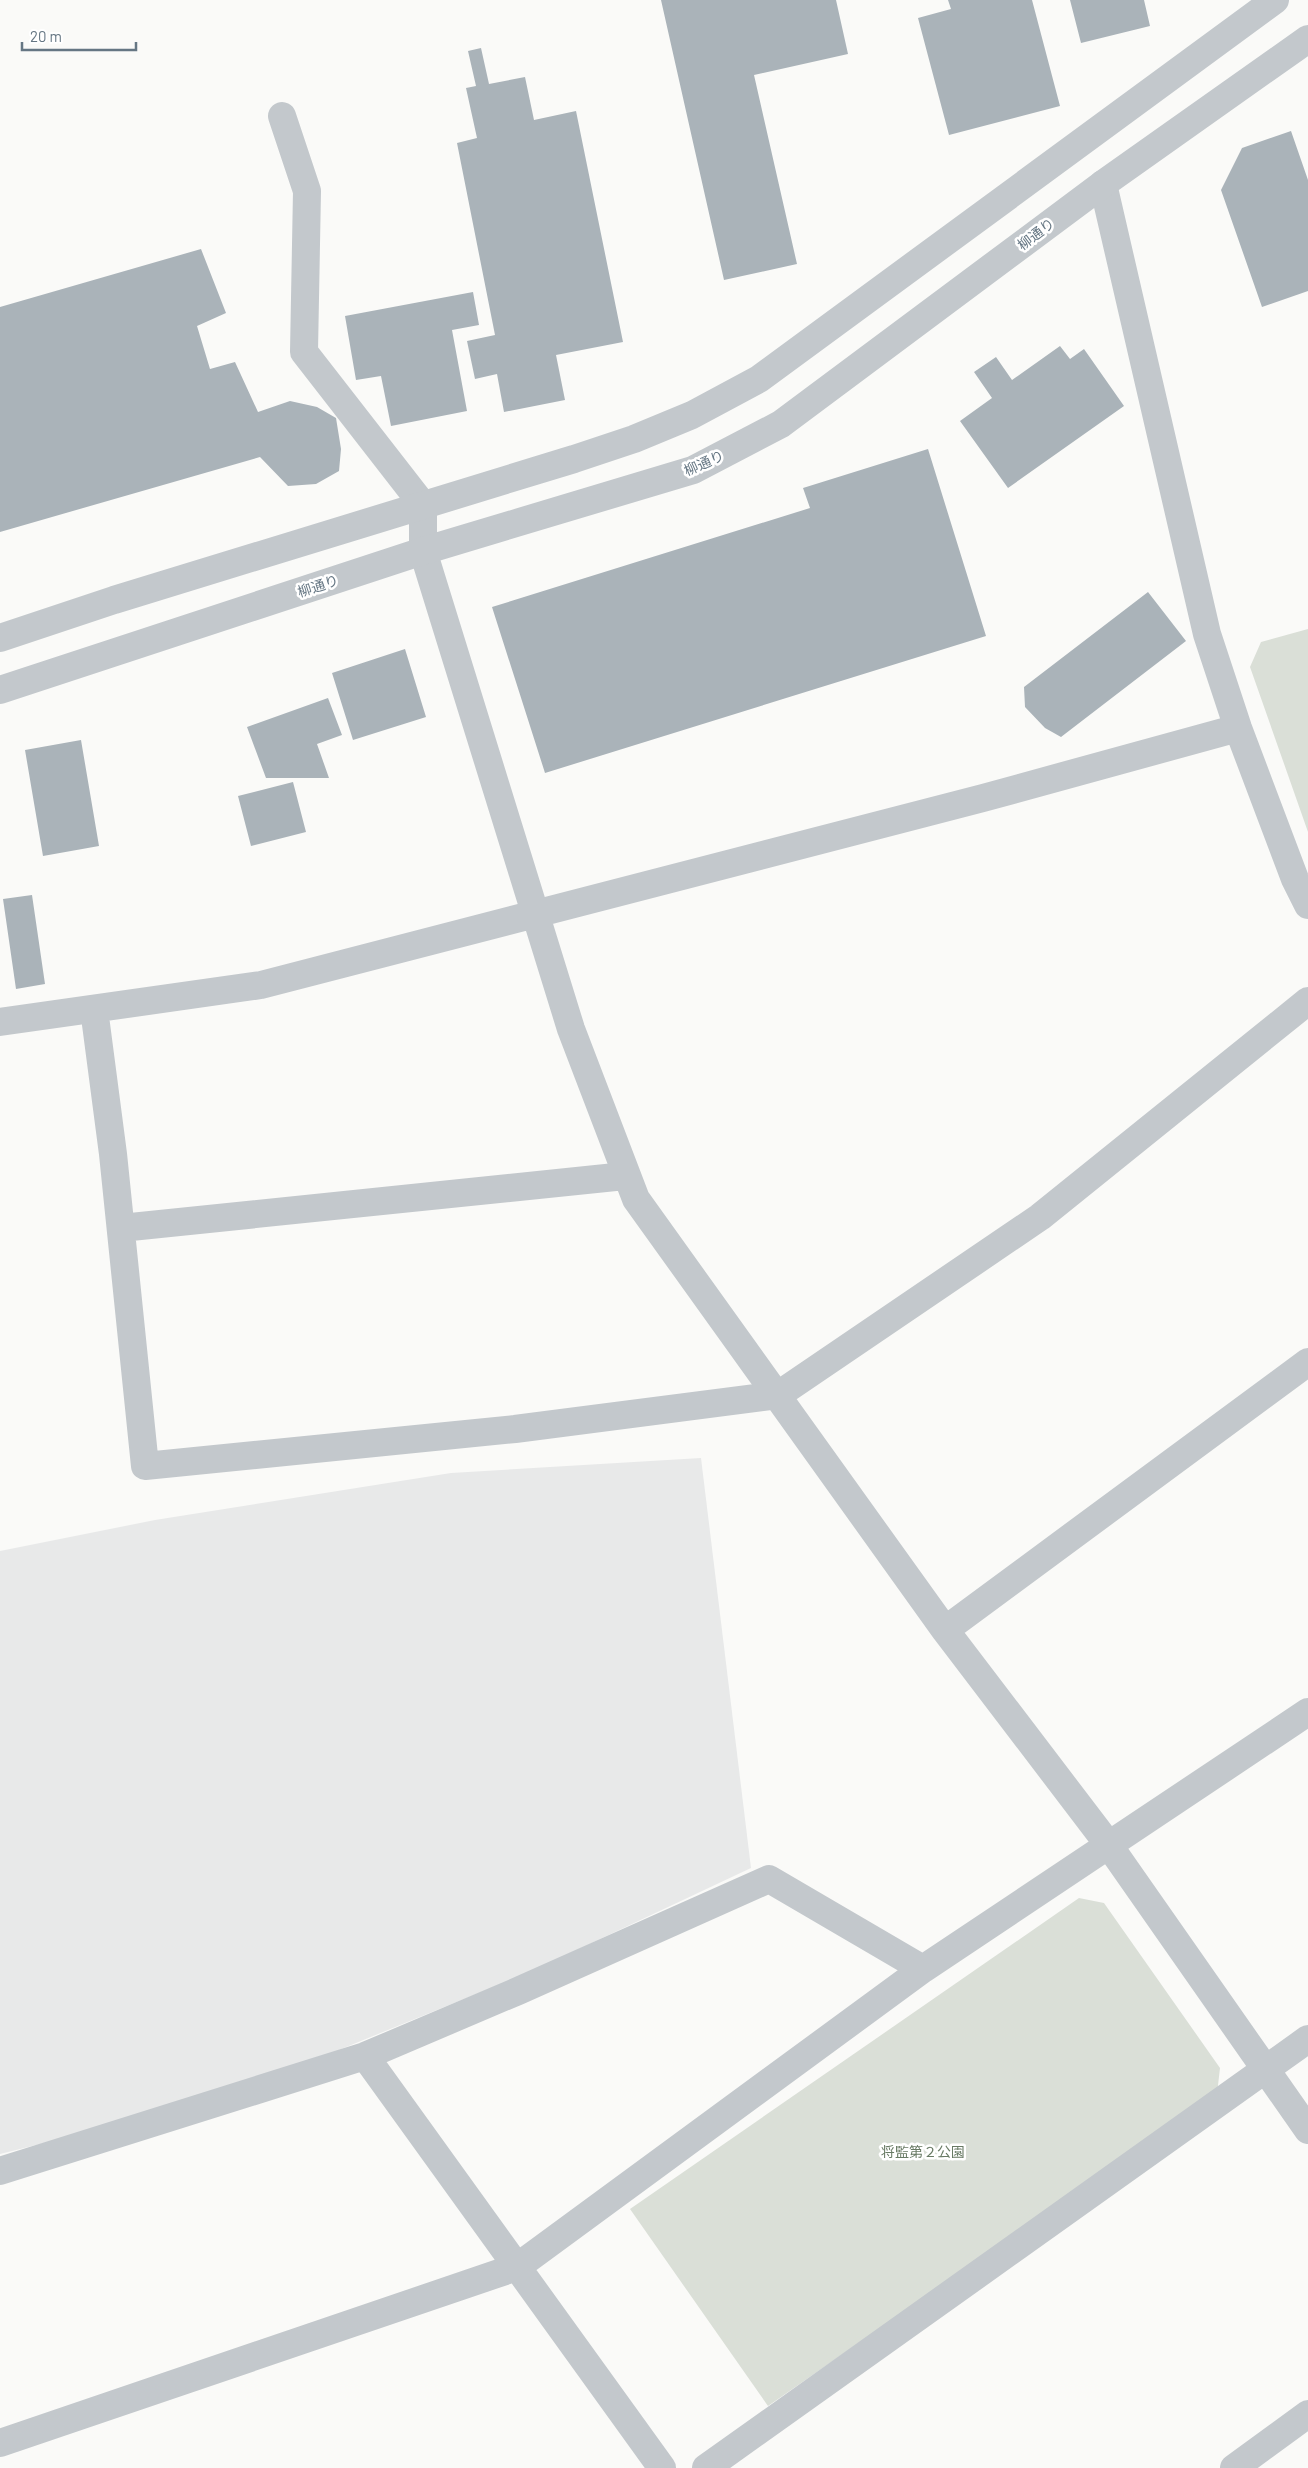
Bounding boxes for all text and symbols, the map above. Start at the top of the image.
scale bar [22,20,136,52]
text: 20 m [30,27,62,45]
street label: 柳通り [1014,214,1058,253]
street label: 柳通り [681,446,726,479]
street label: 柳通り [295,571,340,600]
park label: 将監第２公園 [881,2143,965,2160]

